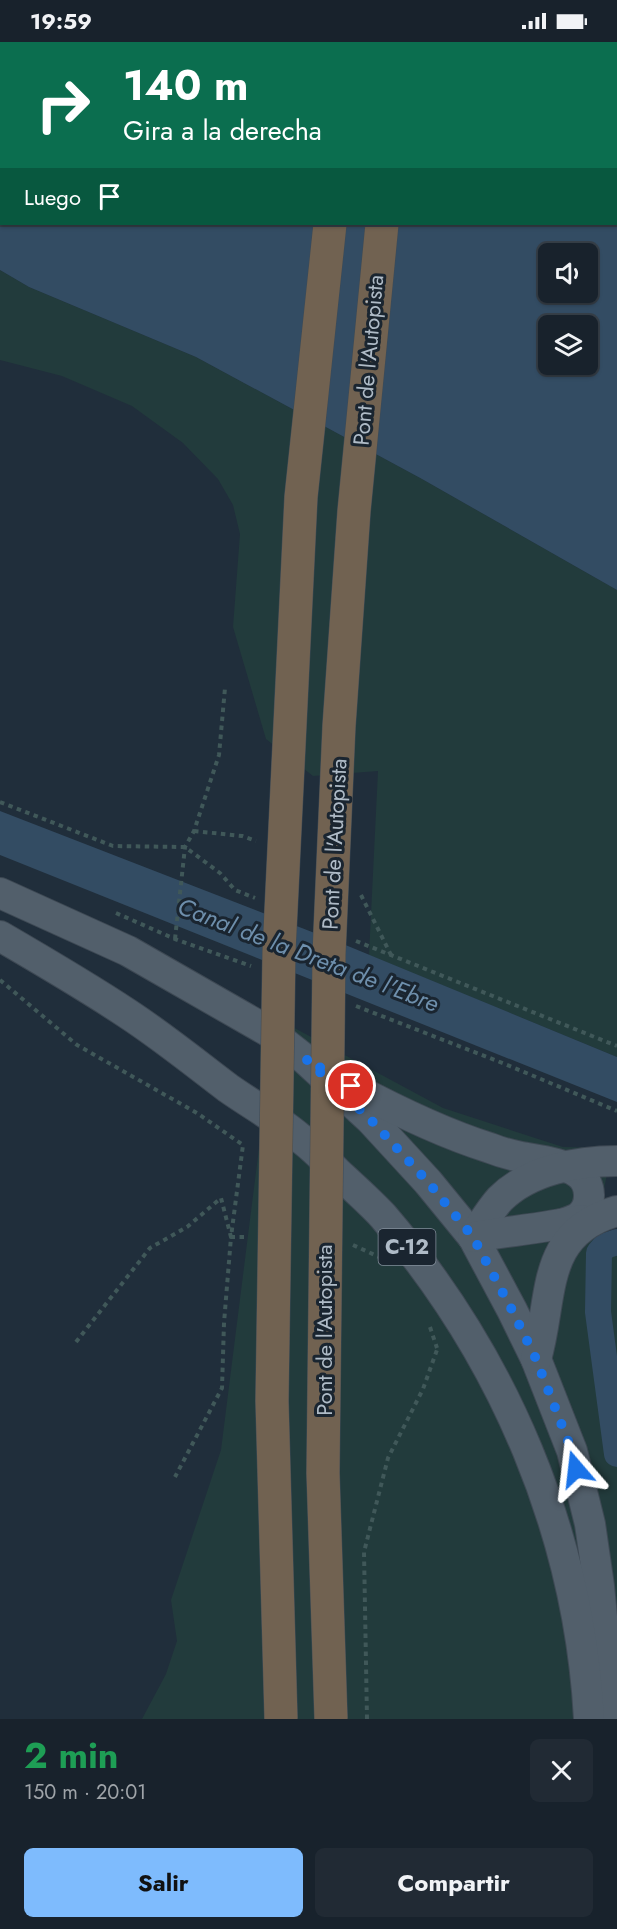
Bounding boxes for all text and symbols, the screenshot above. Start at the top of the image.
text: 19:59 [30,5,92,37]
text: 140 m [123,55,249,116]
icon: right [24,66,102,144]
text: Gira a la derecha [123,111,322,150]
icon: arrive [93,180,126,213]
text: Luego [24,181,81,213]
map controls [538,243,598,375]
button: sound [538,243,598,303]
street label: Pont de l'Autopista [345,273,391,447]
button: layers [538,315,598,375]
street label: Pont de l'Autopista [314,758,354,930]
water label: Canal de la Dreta de l'Ebre [172,888,444,1021]
pin [325,1060,376,1111]
icon: arrive [334,1069,367,1102]
road number: C-12 [378,1229,436,1265]
street label: Pont de l'Autopista [308,1244,340,1416]
position arrow [544,1437,608,1501]
text: 2 min [24,1729,119,1781]
button: close [530,1739,593,1802]
text: 150 m · 20:01 [24,1778,146,1807]
button: Salir [24,1848,303,1917]
button: Compartir [315,1848,593,1917]

